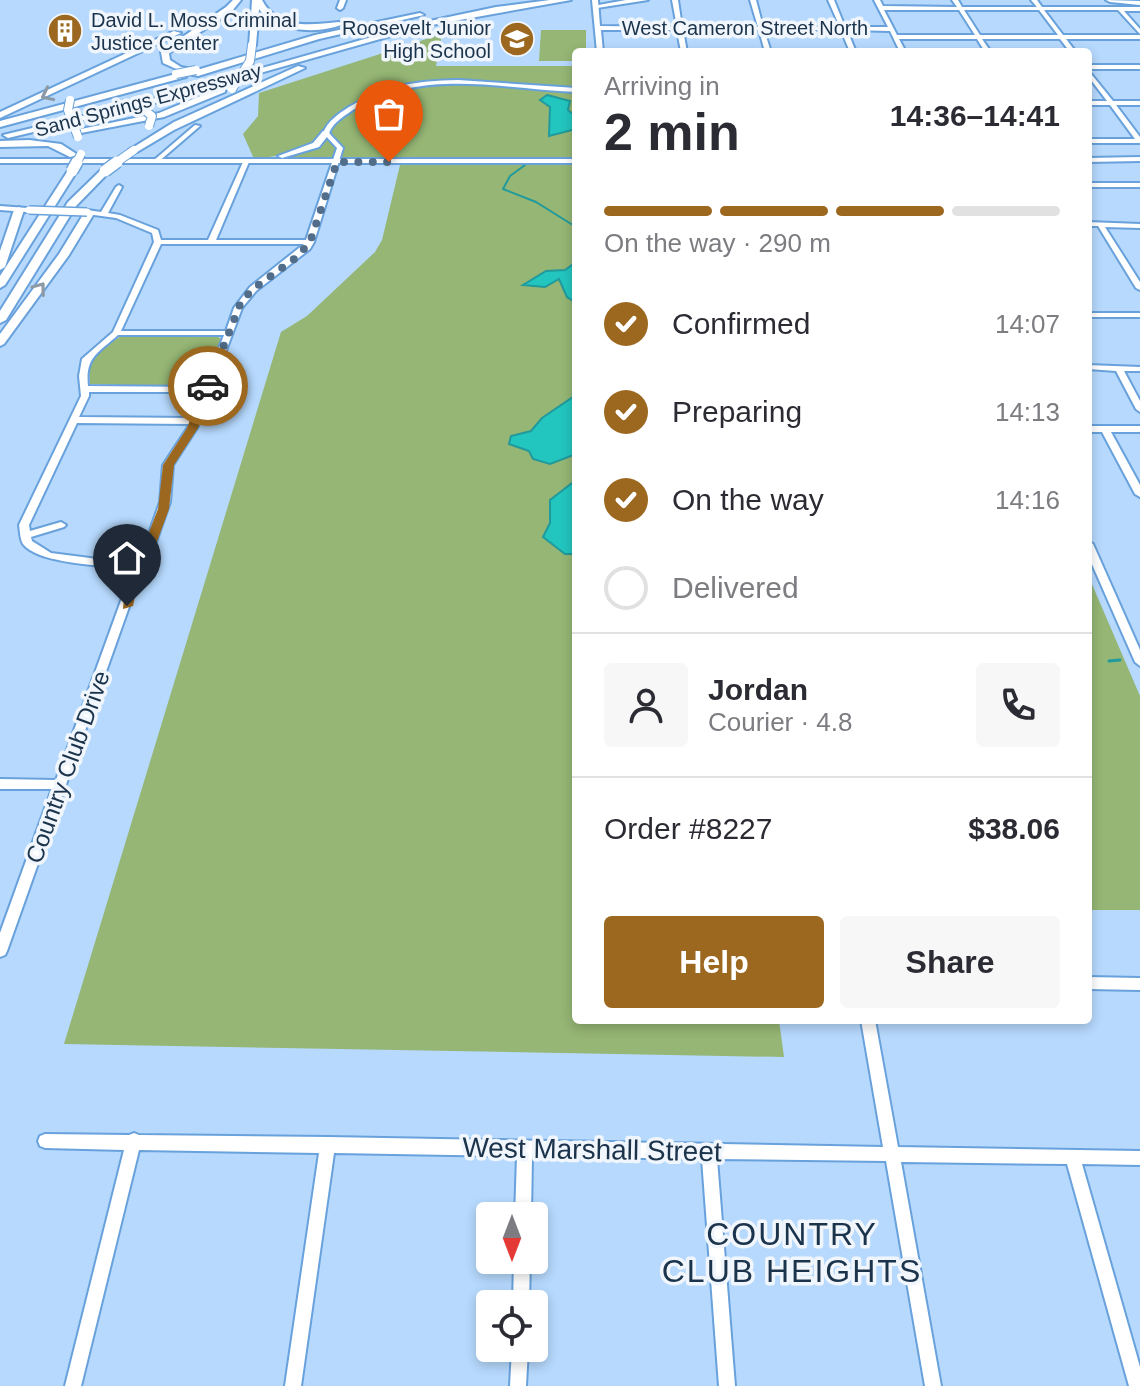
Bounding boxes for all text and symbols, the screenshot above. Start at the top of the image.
place label: David L. Moss Criminal Justice Center [91,9,297,54]
building icon: David L. Moss Criminal Justice Center [46,12,84,50]
place label: Roosevelt Junior High School [342,17,491,62]
street label: West Cameron Street North [622,17,868,39]
school or university icon: Roosevelt Junior High School [498,20,536,58]
street label: Sand Springs Expressway [32,59,264,141]
text: Arriving in [604,71,720,101]
pin [355,80,423,162]
one-way arrow [41,85,55,101]
icon: bag [367,92,411,136]
text: 14:36–14:41 [890,99,1060,132]
text: 2 min [604,103,740,161]
text: On the way · 290 m [604,228,831,258]
one-way arrow [30,283,44,297]
icon: check [604,302,648,346]
text: Confirmed [672,307,810,340]
text: 14:07 [995,309,1060,339]
courier [168,346,248,426]
icon: car [186,364,230,408]
icon: check [604,390,648,434]
text: Preparing [672,395,802,428]
text: 14:13 [995,397,1060,427]
icon: check [604,478,648,522]
text: On the way [672,483,824,516]
text: 14:16 [995,485,1060,515]
pin [93,524,161,606]
icon: home [105,536,149,580]
text: Delivered [672,571,799,604]
button: person [604,663,688,747]
button: phone [976,663,1060,747]
street label: Country Club Drive [20,667,115,867]
text: Jordan [708,673,808,706]
text: Courier · 4.8 [708,707,853,737]
text: Order #8227 [604,812,772,845]
text: $38.06 [968,812,1060,845]
button: Help [604,916,824,1008]
button: Share [840,916,1060,1008]
street label: West Marshall Street [462,1132,722,1167]
north arrow [476,1202,548,1274]
map controls [476,1202,548,1362]
district label: COUNTRY CLUB HEIGHTS [662,1216,922,1289]
button: locate [476,1290,548,1362]

